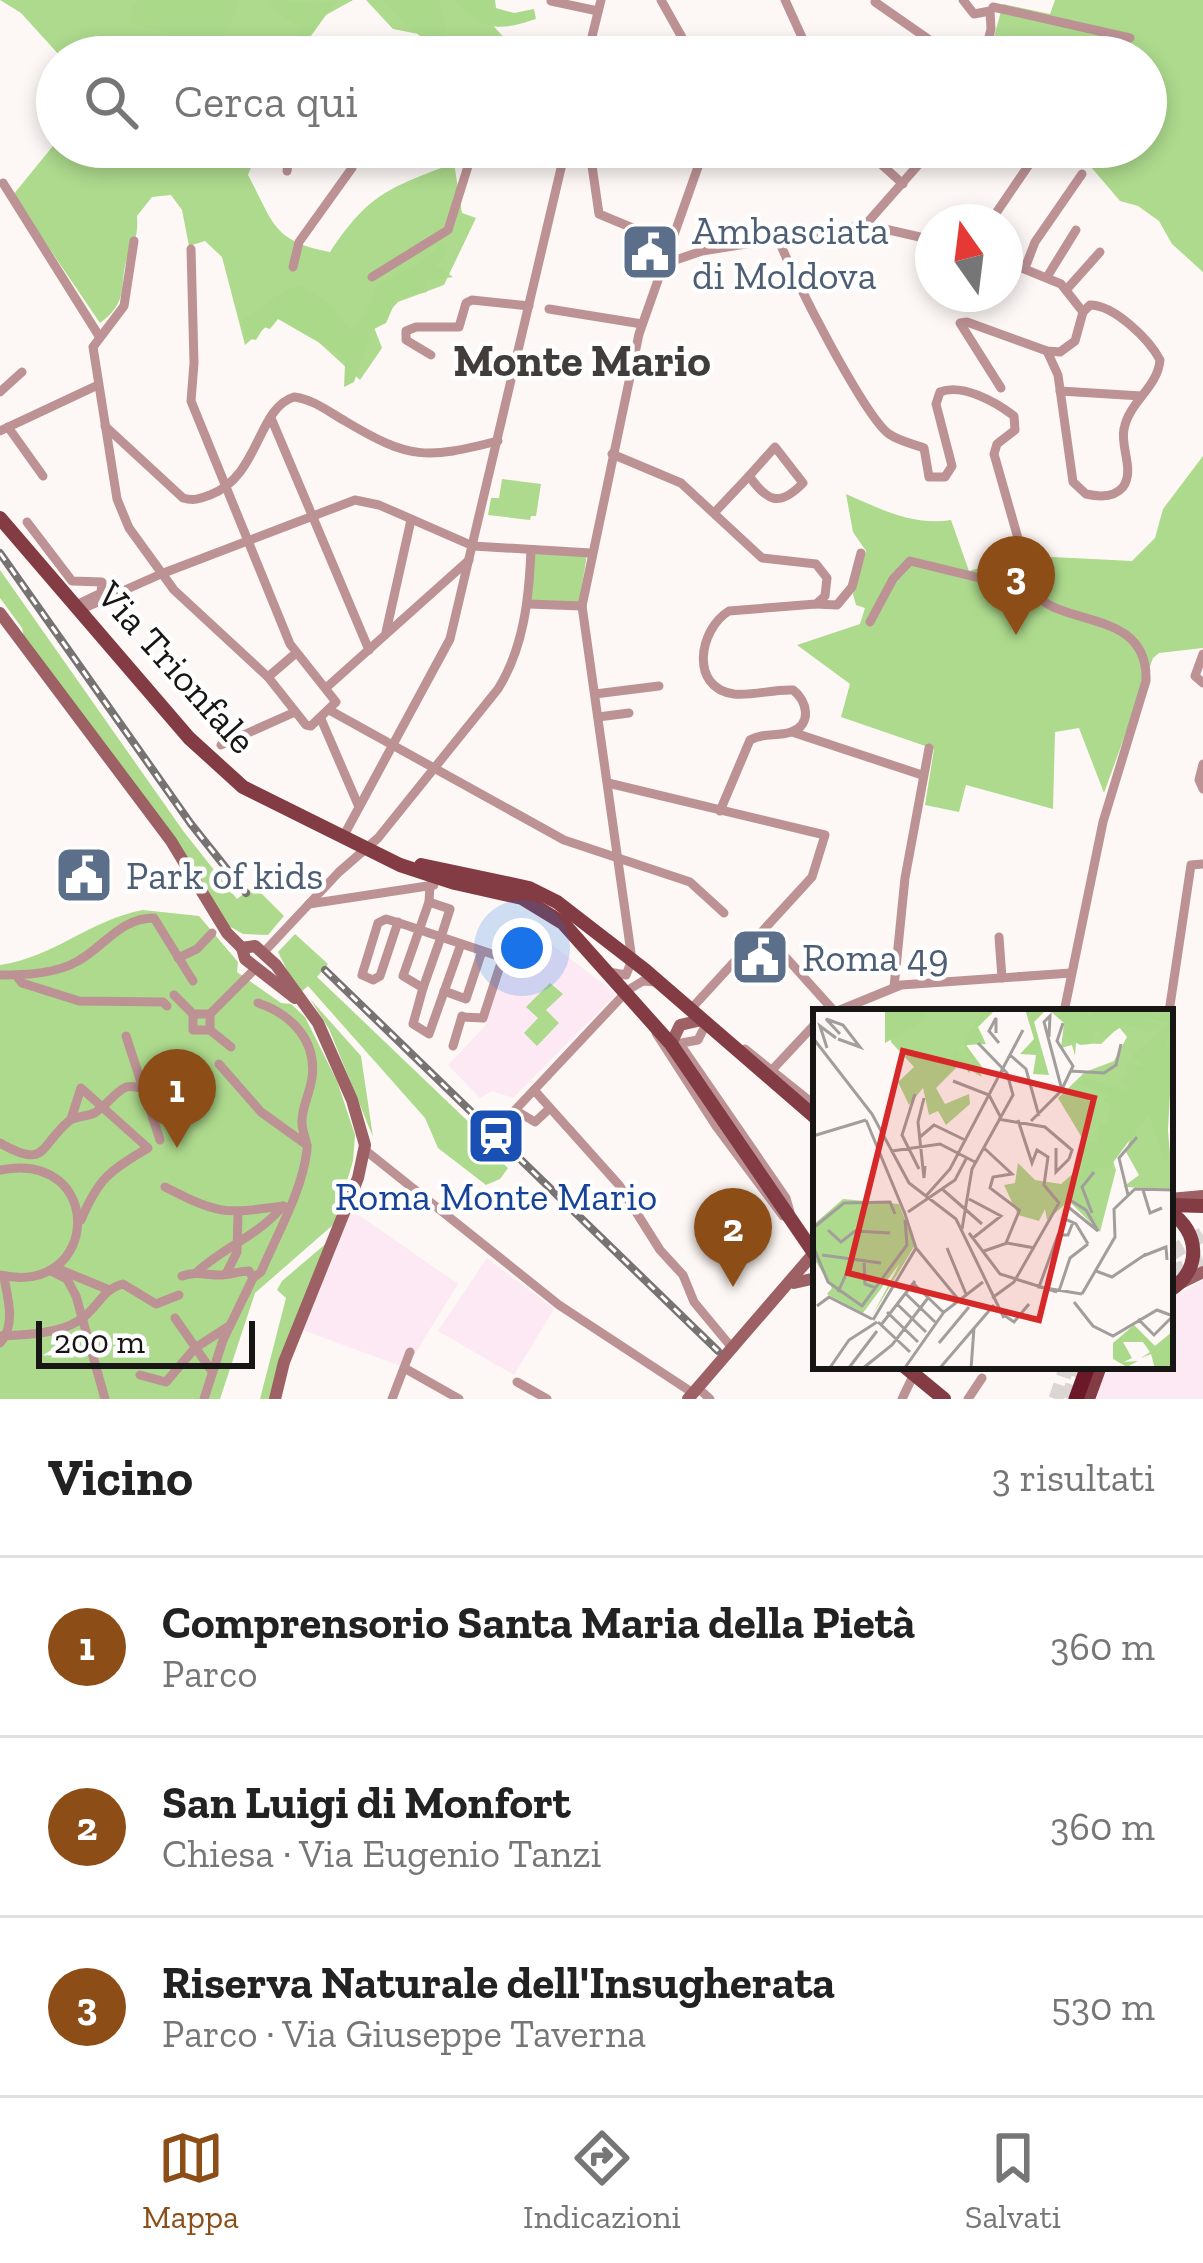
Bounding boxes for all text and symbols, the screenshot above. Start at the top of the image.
search box [36,36,1167,168]
icon: search [78,69,144,135]
text: Cerca qui [174,75,358,129]
north arrow [915,204,1023,312]
place label: Ambasciata di Moldova [692,207,889,299]
public building icon: Ambasciata di Moldova [619,221,681,283]
district label: Monte Mario [453,334,711,388]
pin: 3 [977,536,1055,635]
street label: Via Trionfale [86,571,266,763]
public building icon: Park of kids [53,844,115,906]
place label: Park of kids [126,852,323,899]
your location [492,918,552,978]
public building icon: Roma 49 [729,926,791,988]
place label: Roma 49 [802,934,949,981]
inset map [813,1009,1173,1369]
pin: 1 [138,1049,216,1148]
station icon: Roma Monte Mario [465,1105,527,1167]
place label: Roma Monte Mario [335,1173,657,1220]
pin: 2 [694,1188,772,1287]
scale bar [36,1315,255,1368]
text: 200 m [54,1322,145,1361]
text: Vicino [48,1447,193,1508]
text: 3 risultati [992,1454,1155,1501]
text: Comprensorio Santa Maria della Pietà [162,1596,915,1650]
text: 1 [79,1623,95,1670]
text: 360 m [1050,1623,1155,1670]
text: Parco [162,1650,257,1697]
text: San Luigi di Monfort [162,1776,571,1830]
text: 2 [77,1803,97,1850]
text: 360 m [1050,1803,1155,1850]
text: Chiesa · Via Eugenio Tanzi [162,1830,601,1877]
text: Riserva Naturale dell'Insugherata [162,1956,835,2010]
text: 3 [77,1983,97,2030]
text: 530 m [1051,1983,1155,2030]
text: Parco · Via Giuseppe Taverna [162,2010,646,2057]
tab: Mappa [142,2125,239,2236]
tab: Indicazioni [523,2125,681,2236]
tab: Salvati [965,2125,1061,2236]

